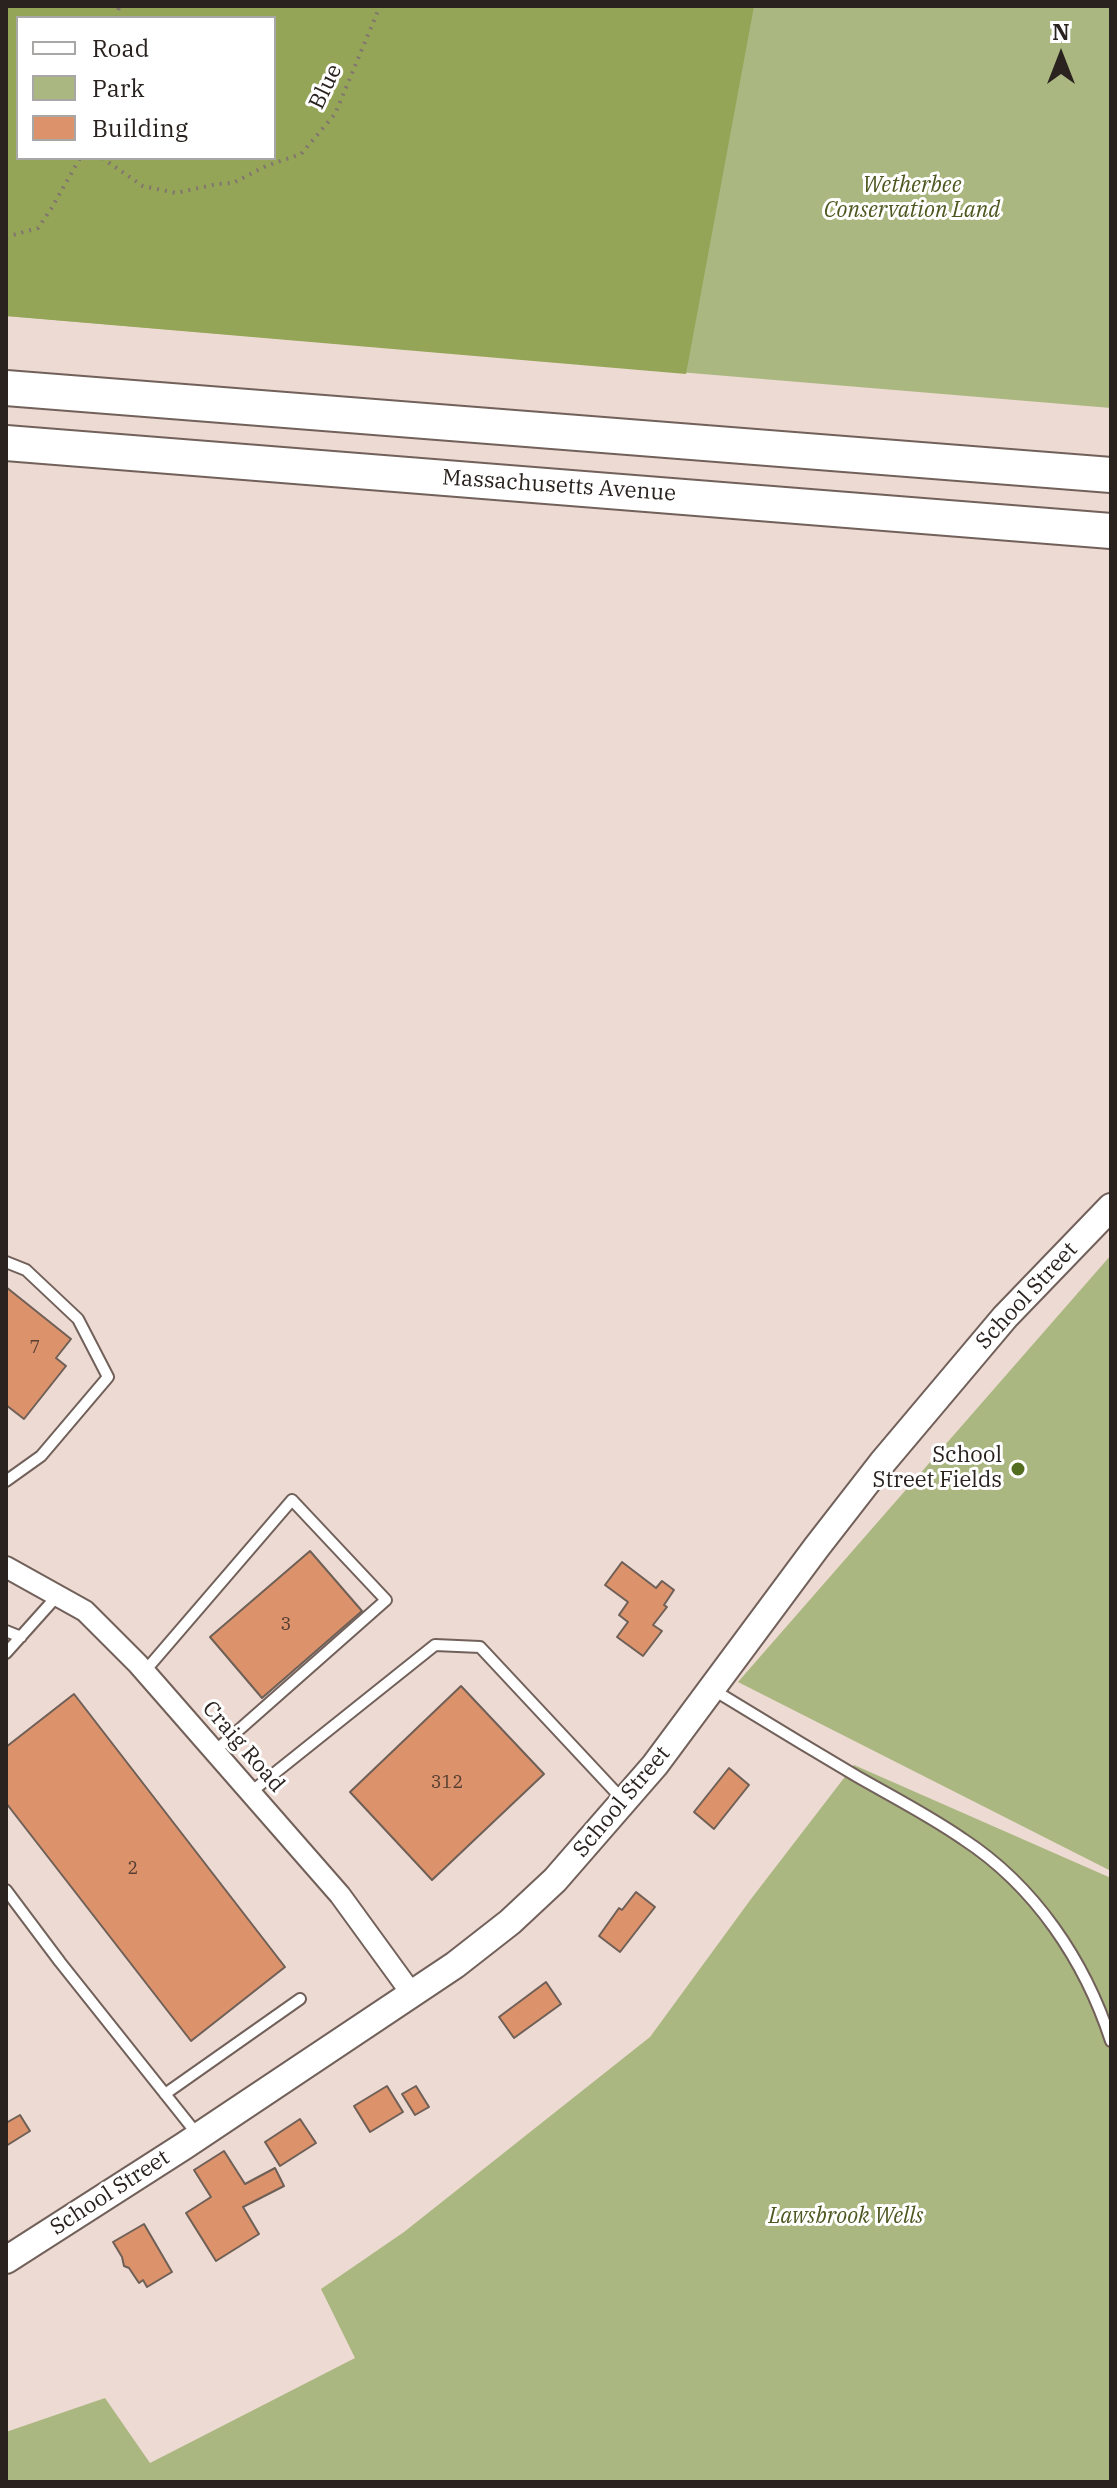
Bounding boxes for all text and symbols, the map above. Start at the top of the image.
legend [16,16,276,160]
north arrow [1021,16,1101,96]
text: N [1052,17,1070,46]
text: Road [92,32,149,64]
street label: Blue [304,60,348,114]
text: Park [92,72,144,104]
text: Building [92,112,188,144]
park label: Wetherbee Conservation Land [824,173,1000,224]
street label: Massachusetts Avenue [441,465,677,507]
street label: School Street [971,1237,1083,1355]
house number: 7 [30,1337,40,1359]
place label: School Street Fields [872,1443,1002,1494]
marker: School Street Fields [1009,1460,1027,1478]
house number: 3 [281,1614,291,1636]
street label: Craig Road [196,1696,290,1798]
street label: School Street [568,1741,676,1863]
house number: 312 [431,1772,463,1794]
house number: 2 [128,1858,138,1880]
street label: School Street [46,2145,174,2241]
park label: Lawsbrook Wells [769,2204,923,2230]

